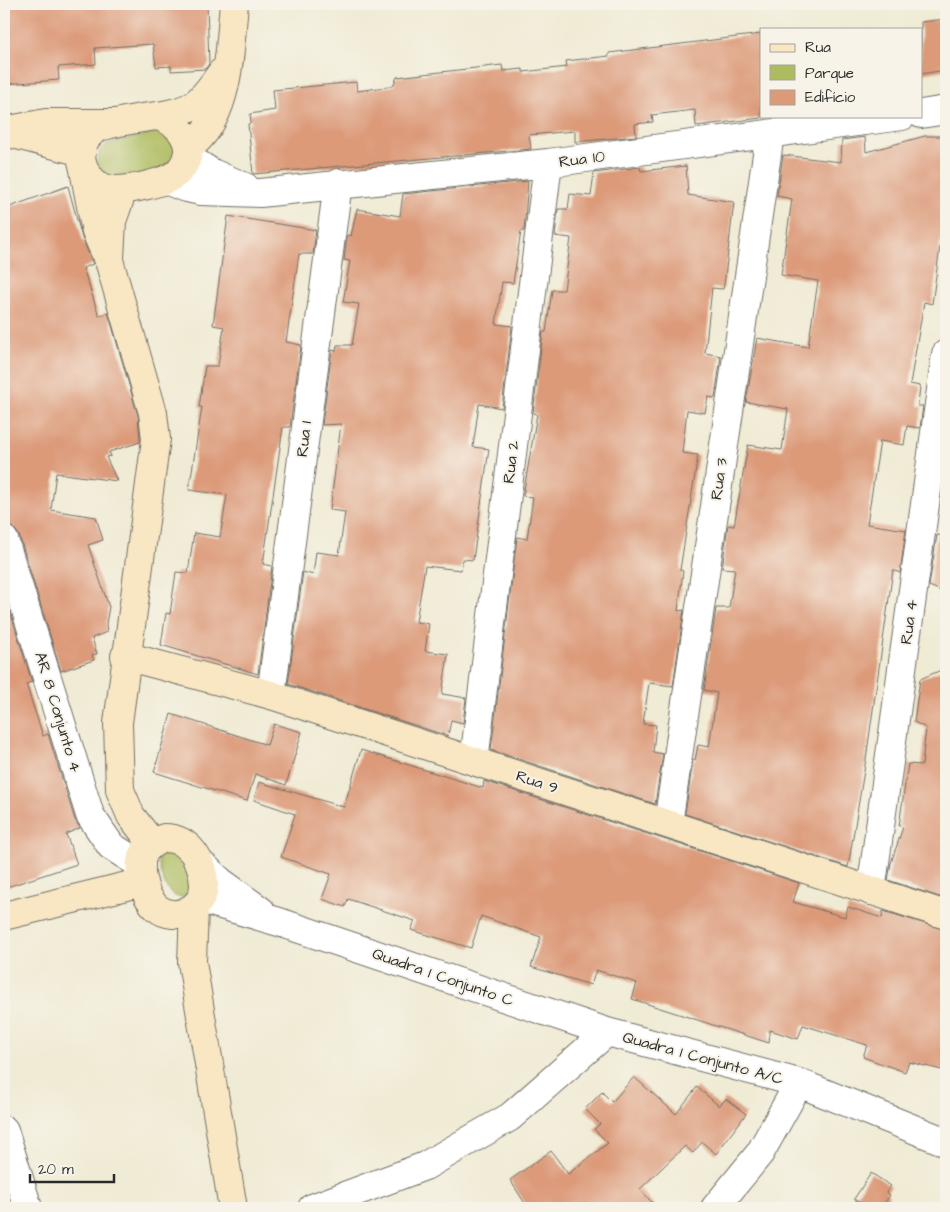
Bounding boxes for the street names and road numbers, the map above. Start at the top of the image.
street label: Rua 10 [558,145,606,173]
street label: Rua 1 [291,420,317,458]
street label: Rua 2 [497,439,525,485]
street label: Rua 3 [705,457,733,501]
street label: Rua 4 [895,598,923,646]
street label: AR 8 Conjunto 4 [29,649,87,775]
street label: Rua 9 [513,765,561,799]
street label: Quadra 1 Conjunto C [369,942,517,1012]
street label: Quadra 1 Conjunto A/C [620,1026,786,1090]

